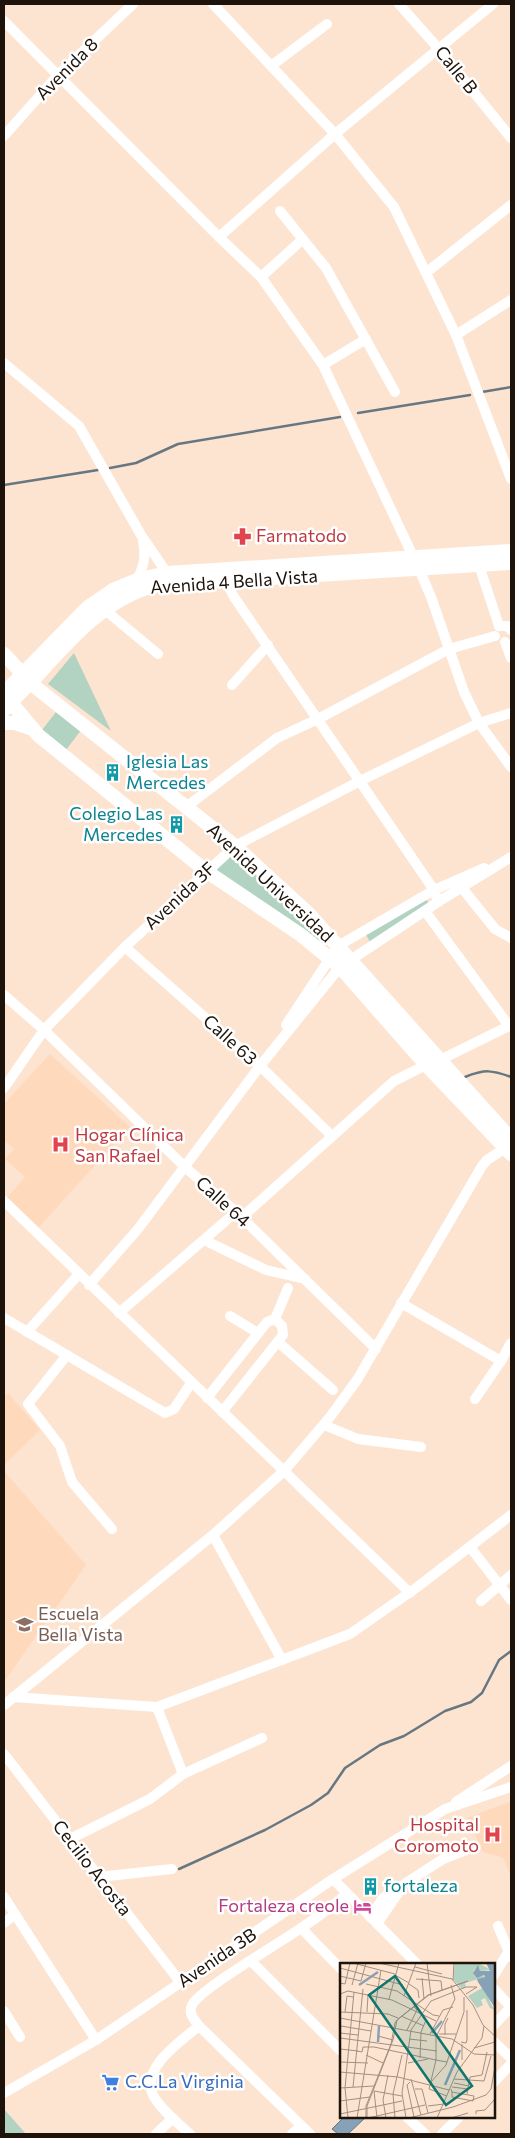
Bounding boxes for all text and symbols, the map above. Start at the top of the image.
street label: Avenida 8 [30,32,102,104]
street label: Calle B [431,41,483,98]
place label: Farmatodo [256,524,347,546]
pharmacy icon: Farmatodo [232,526,252,546]
street label: Avenida 4 Bella Vista [150,564,318,598]
place label: Iglesia Las Mercedes [126,750,208,793]
building icon: Iglesia Las Mercedes [102,762,122,782]
place label: Colegio Las Mercedes [69,802,163,845]
building icon: Colegio Las Mercedes [167,814,187,834]
street label: Avenida Universidad [203,818,338,946]
street label: Avenida 3F [139,857,219,934]
street label: Calle 63 [199,1009,262,1069]
place label: Hogar Clínica San Rafael [75,1123,184,1166]
hospital icon: Hogar Clínica San Rafael [51,1135,71,1155]
street label: Calle 64 [192,1171,256,1231]
place label: Escuela Bella Vista [38,1602,123,1645]
school or university icon: Escuela Bella Vista [14,1614,34,1634]
place label: Hospital Coromoto [394,1813,479,1856]
street label: Cecilio Acosta [49,1815,137,1920]
hospital icon: Hospital Coromoto [483,1825,503,1845]
place label: fortaleza [384,1874,458,1896]
building icon: fortaleza [360,1876,380,1896]
place label: Fortaleza creole [218,1894,349,1916]
hotel icon: Fortaleza creole [353,1896,373,1916]
street label: Avenida 3B [173,1923,260,1992]
inset map [340,1963,495,2118]
place label: C.C.La Virginia [125,2070,244,2092]
supermarket icon: C.C.La Virginia [101,2072,121,2092]

